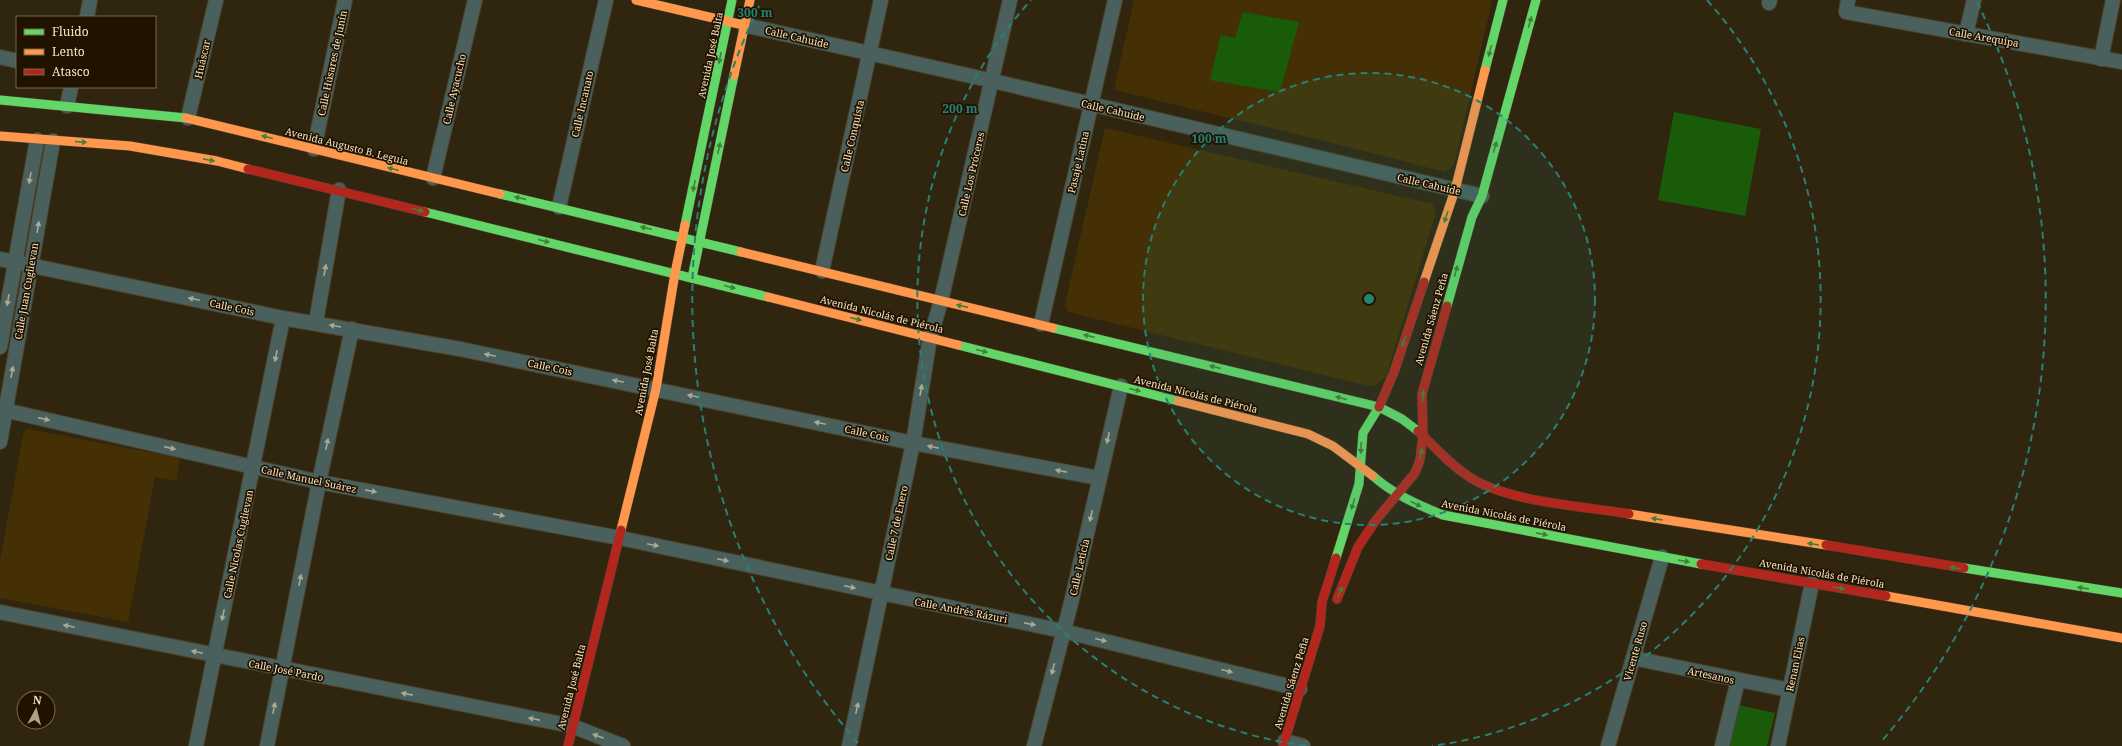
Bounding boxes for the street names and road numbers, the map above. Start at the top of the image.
street label: Calle Húsares de Junín [314,8,350,117]
street label: Avenida José Balta [694,10,726,99]
street label: Calle Cahuide [764,23,830,51]
street label: Calle Arequipa [1948,24,2020,50]
street label: Huáscar [191,38,213,80]
street label: Calle Ayacucho [439,52,469,126]
street label: Calle Incanato [568,69,597,139]
street label: Calle Cahuide [1080,96,1146,124]
street label: Calle Conquista [837,98,867,173]
street label: Avenida Augusto B. Leguia [284,124,411,168]
street label: Pasaje Latina [1064,129,1092,194]
street label: Calle Los Próceres [954,130,988,218]
street label: Calle Cahuide [1396,170,1462,198]
street label: Calle Juan Cuglievan [11,241,41,340]
street label: Avenida Sáenz Peña [1411,271,1451,367]
street label: Avenida Nicolás de Piérola [819,292,946,336]
street label: Calle Cois [208,295,256,319]
street label: Avenida José Balta [631,327,661,416]
street label: Calle Cois [526,355,574,379]
street label: Avenida Nicolás de Piérola [1133,372,1260,416]
street label: Calle Cois [843,421,891,445]
street label: Calle Manuel Suárez [260,462,358,496]
street label: Calle 7 de Enero [881,484,911,562]
street label: Calle Nicolas Cuglievan [220,488,256,600]
street label: Avenida Nicolás de Piérola [1440,496,1568,534]
street label: Calle Leticia [1066,537,1092,597]
street label: Avenida Nicolás de Piérola [1758,555,1886,591]
street label: Calle Andrés Rázuri [913,594,1009,626]
street label: Vicente Ruso [1620,619,1650,682]
street label: Avenida Sáenz Peña [1270,635,1312,731]
street label: Renan Elias [1782,635,1808,693]
street label: Avenida José Balta [554,642,589,731]
street label: Calle José Pardo [247,656,325,684]
street label: Artesanos [1686,663,1736,687]

